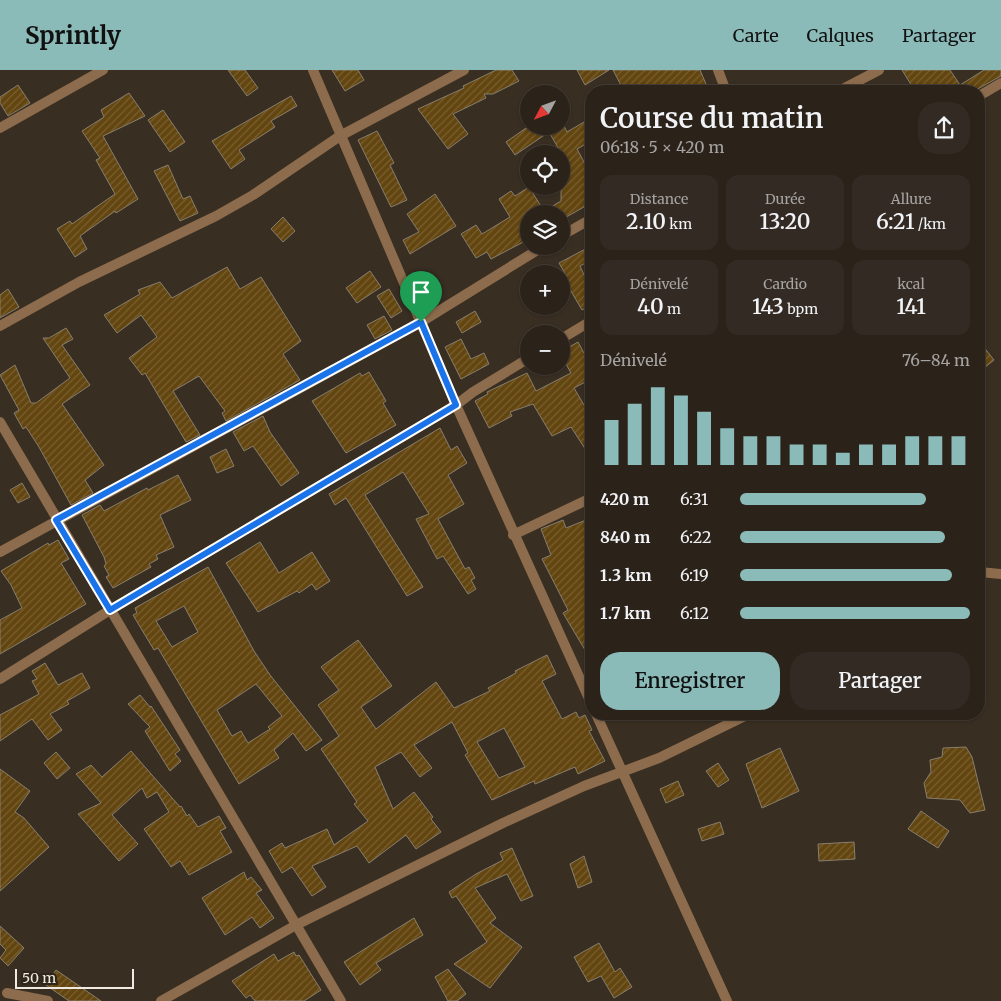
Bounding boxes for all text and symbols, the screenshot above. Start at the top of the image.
text: Sprintly [25,20,121,51]
text: Carte [733,24,779,47]
text: Calques [807,24,874,47]
text: Partager [902,24,976,47]
north arrow [520,85,570,135]
map controls [520,85,570,375]
text: Course du matin [600,100,823,136]
button: share [918,102,970,154]
text: 06:18 · 5 × 420 m [600,137,724,157]
button: locate [520,145,570,195]
text: Distance [630,190,688,208]
text: Durée [765,190,805,208]
text: Allure [891,190,931,208]
button: layers [520,205,570,255]
text: 2.10 [626,208,666,235]
text: 13:20 [760,208,810,235]
text: 6:21 [876,208,914,235]
text: km [666,215,692,233]
text: /km [914,215,946,233]
button: + [520,265,570,315]
pin [400,271,442,322]
text: Dénivelé [630,275,688,293]
text: Cardio [763,275,807,293]
text: kcal [897,275,925,293]
icon: arrive [407,278,435,306]
text: 40 [637,293,664,320]
text: 143 [752,293,784,320]
text: 141 [896,293,926,320]
text: m [664,300,681,318]
text: bpm [784,300,818,318]
button: − [520,325,570,375]
text: Dénivelé [600,350,667,370]
text: 76–84 m [902,350,970,370]
text: 420 m [600,489,649,509]
text: 6:31 [680,489,708,509]
text: 840 m [600,527,650,547]
text: 6:22 [680,527,712,547]
text: 1.3 km [600,565,652,585]
text: 6:19 [680,565,709,585]
text: 1.7 km [600,603,651,623]
text: 6:12 [680,603,709,623]
button: Enregistrer [600,652,780,710]
button: Partager [790,652,970,710]
scale bar [15,966,134,989]
text: 50 m [22,969,56,987]

